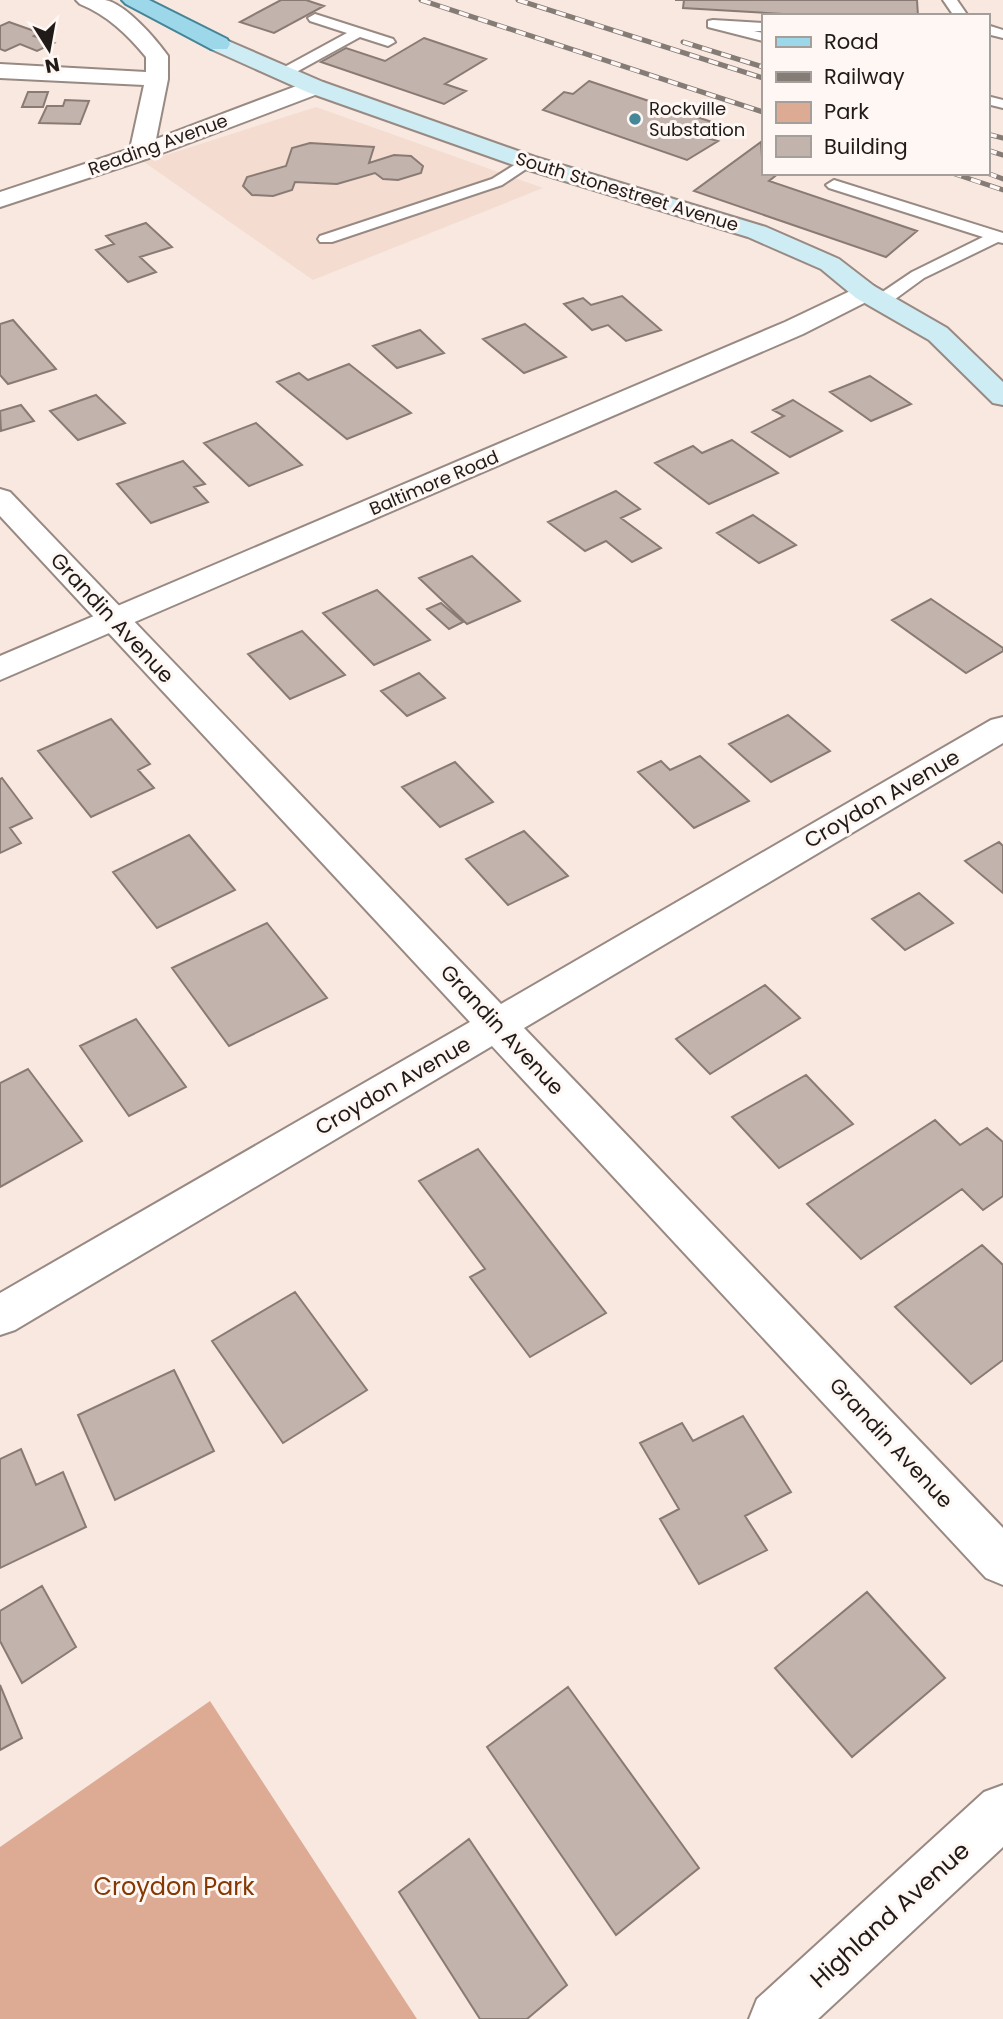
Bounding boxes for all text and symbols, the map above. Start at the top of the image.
north arrow [14,14,84,84]
legend [762,14,989,175]
text: Road [824,27,879,56]
text: N [43,51,62,80]
text: Railway [824,62,905,91]
place label: Rockville Substation [649,96,745,142]
text: Park [824,97,869,126]
street label: Reading Avenue [85,108,231,181]
marker: Rockville Substation [627,111,643,127]
text: Building [824,132,908,161]
street label: South Stonestreet Avenue [513,146,742,237]
street label: Baltimore Road [365,444,502,521]
street label: Grandin Avenue [44,546,181,689]
street label: Croydon Avenue [799,742,965,855]
street label: Grandin Avenue [434,958,571,1101]
street label: Croydon Avenue [310,1029,476,1142]
street label: Grandin Avenue [823,1371,960,1514]
street label: Highland Avenue [803,1834,977,1995]
park label: Croydon Park [93,1870,255,1903]

